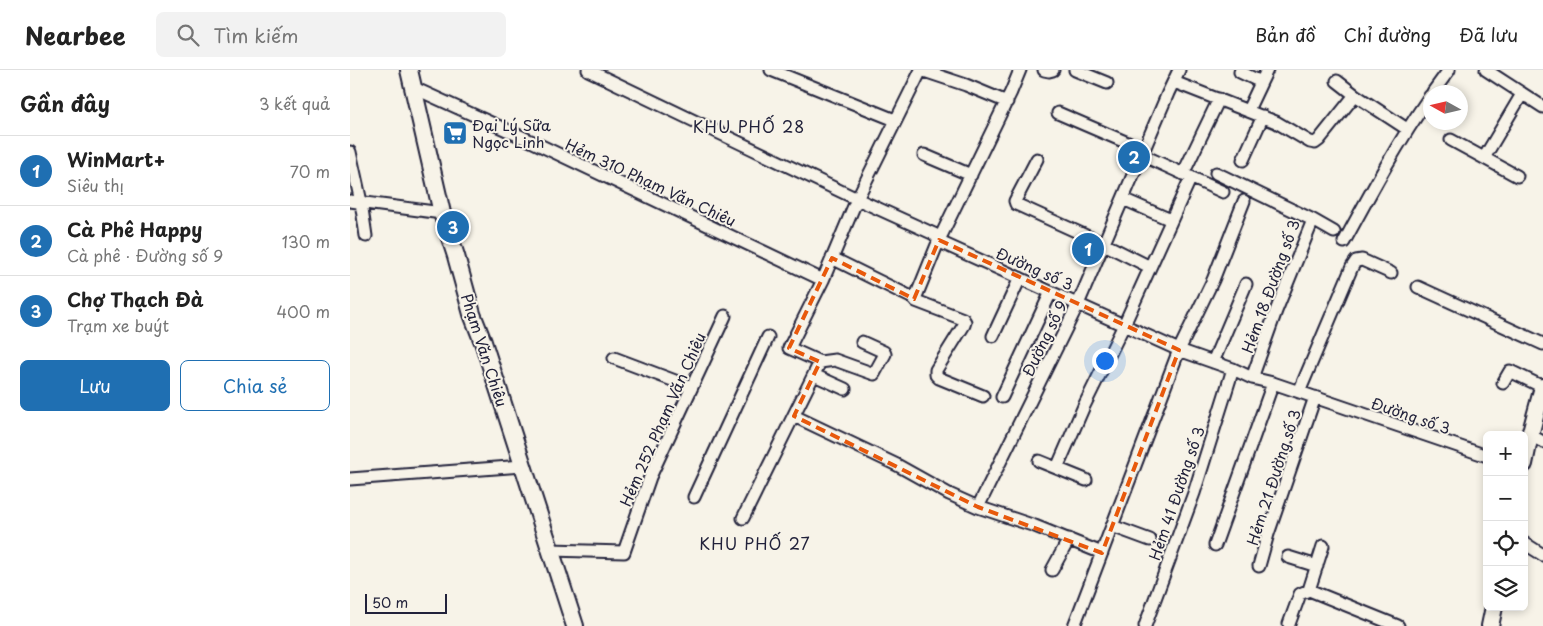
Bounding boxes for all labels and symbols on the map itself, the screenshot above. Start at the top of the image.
north arrow [1423,85,1468,130]
place label: Đại Lý Sữa Ngọc Linh [472,113,551,153]
district label: KHU PHỐ 28 [693,114,805,138]
supermarket icon: Đại Lý Sữa Ngọc Linh [442,120,468,146]
street label: Hẻm 310 Phạm Văn Chiêu [562,132,740,232]
pin: 2 [1118,138,1150,176]
pin: 3 [437,208,469,246]
street label: Hẻm 18 Đường số 3 [1235,216,1305,356]
pin: 1 [1072,230,1104,268]
street label: Đường số 3 [993,241,1077,295]
street label: Phạm Văn Chiêu [456,291,514,409]
street label: Đường số 9 [1016,296,1072,380]
street label: Hẻm 252 Phạm Văn Chiêu [613,328,711,510]
your location [1092,348,1118,374]
street label: Đường số 3 [1368,391,1454,439]
street label: Hẻm 21 Đường số 3 [1240,406,1306,548]
street label: Hẻm 41 Đường số 3 [1142,423,1210,563]
district label: KHU PHỐ 27 [699,531,811,555]
scale bar [365,591,448,614]

